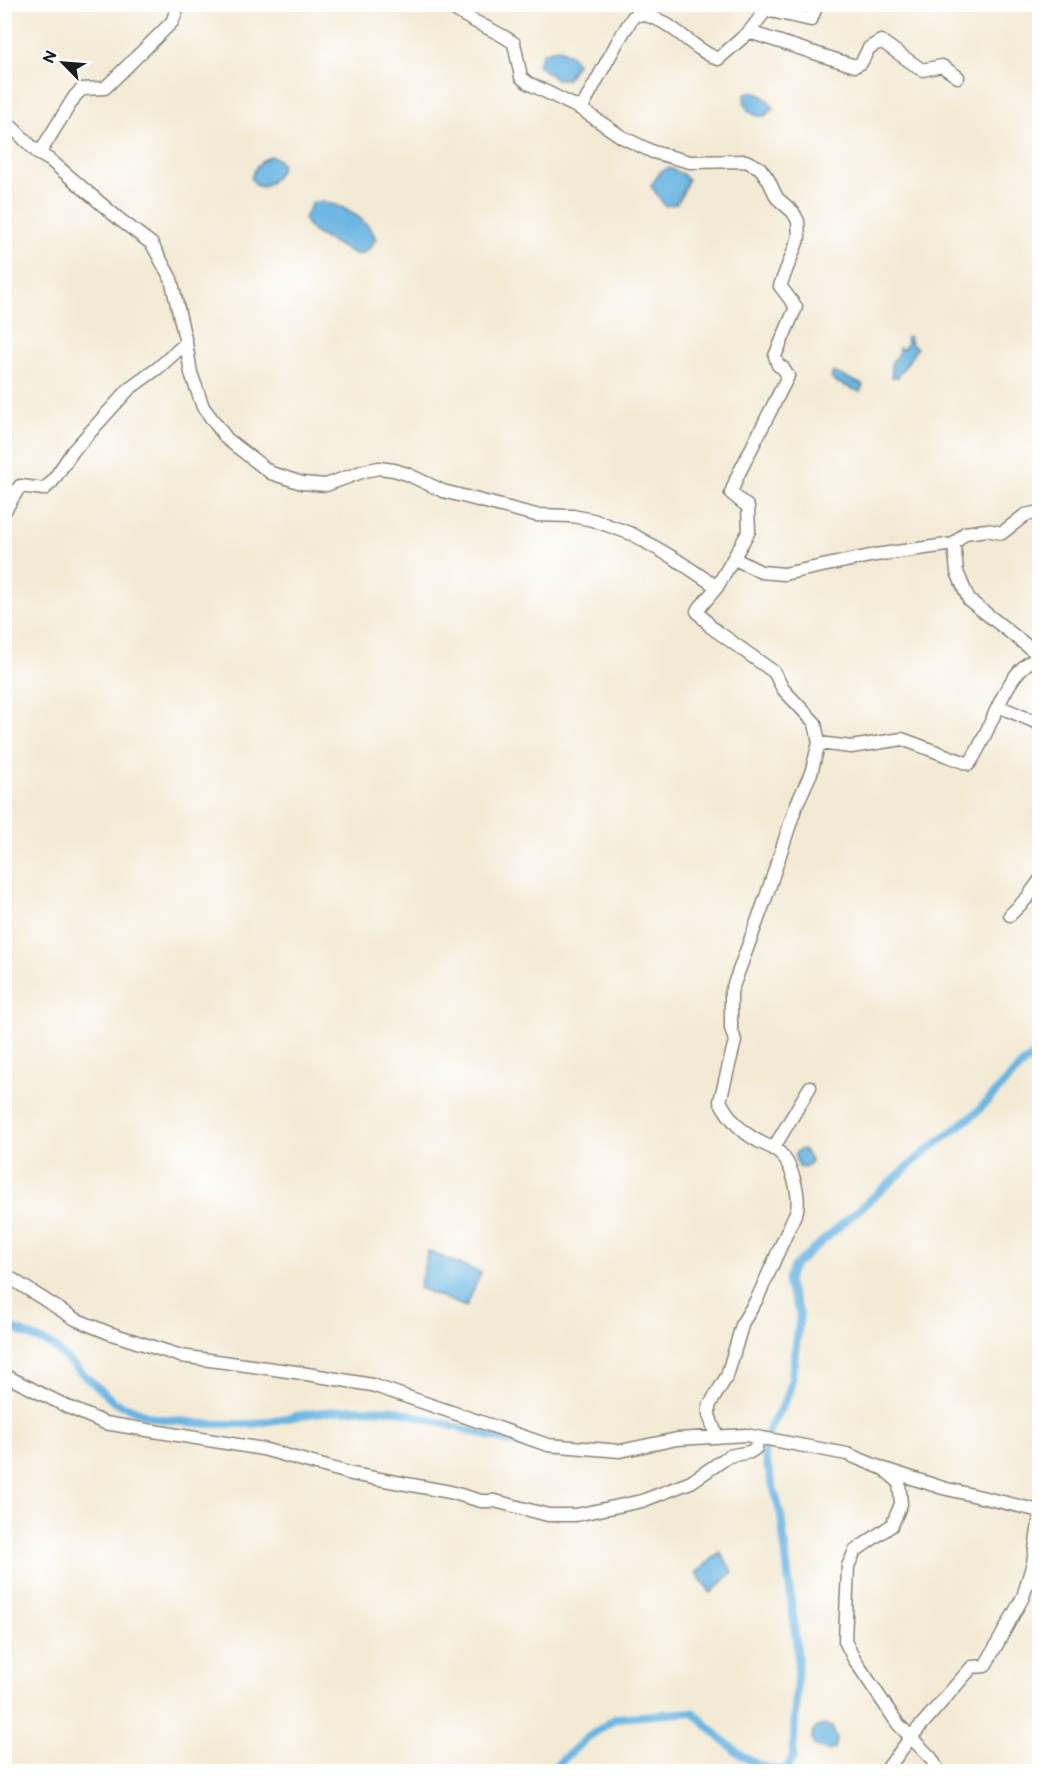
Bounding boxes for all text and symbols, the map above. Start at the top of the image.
north arrow [33,33,93,93]
text: N [40,48,62,67]

